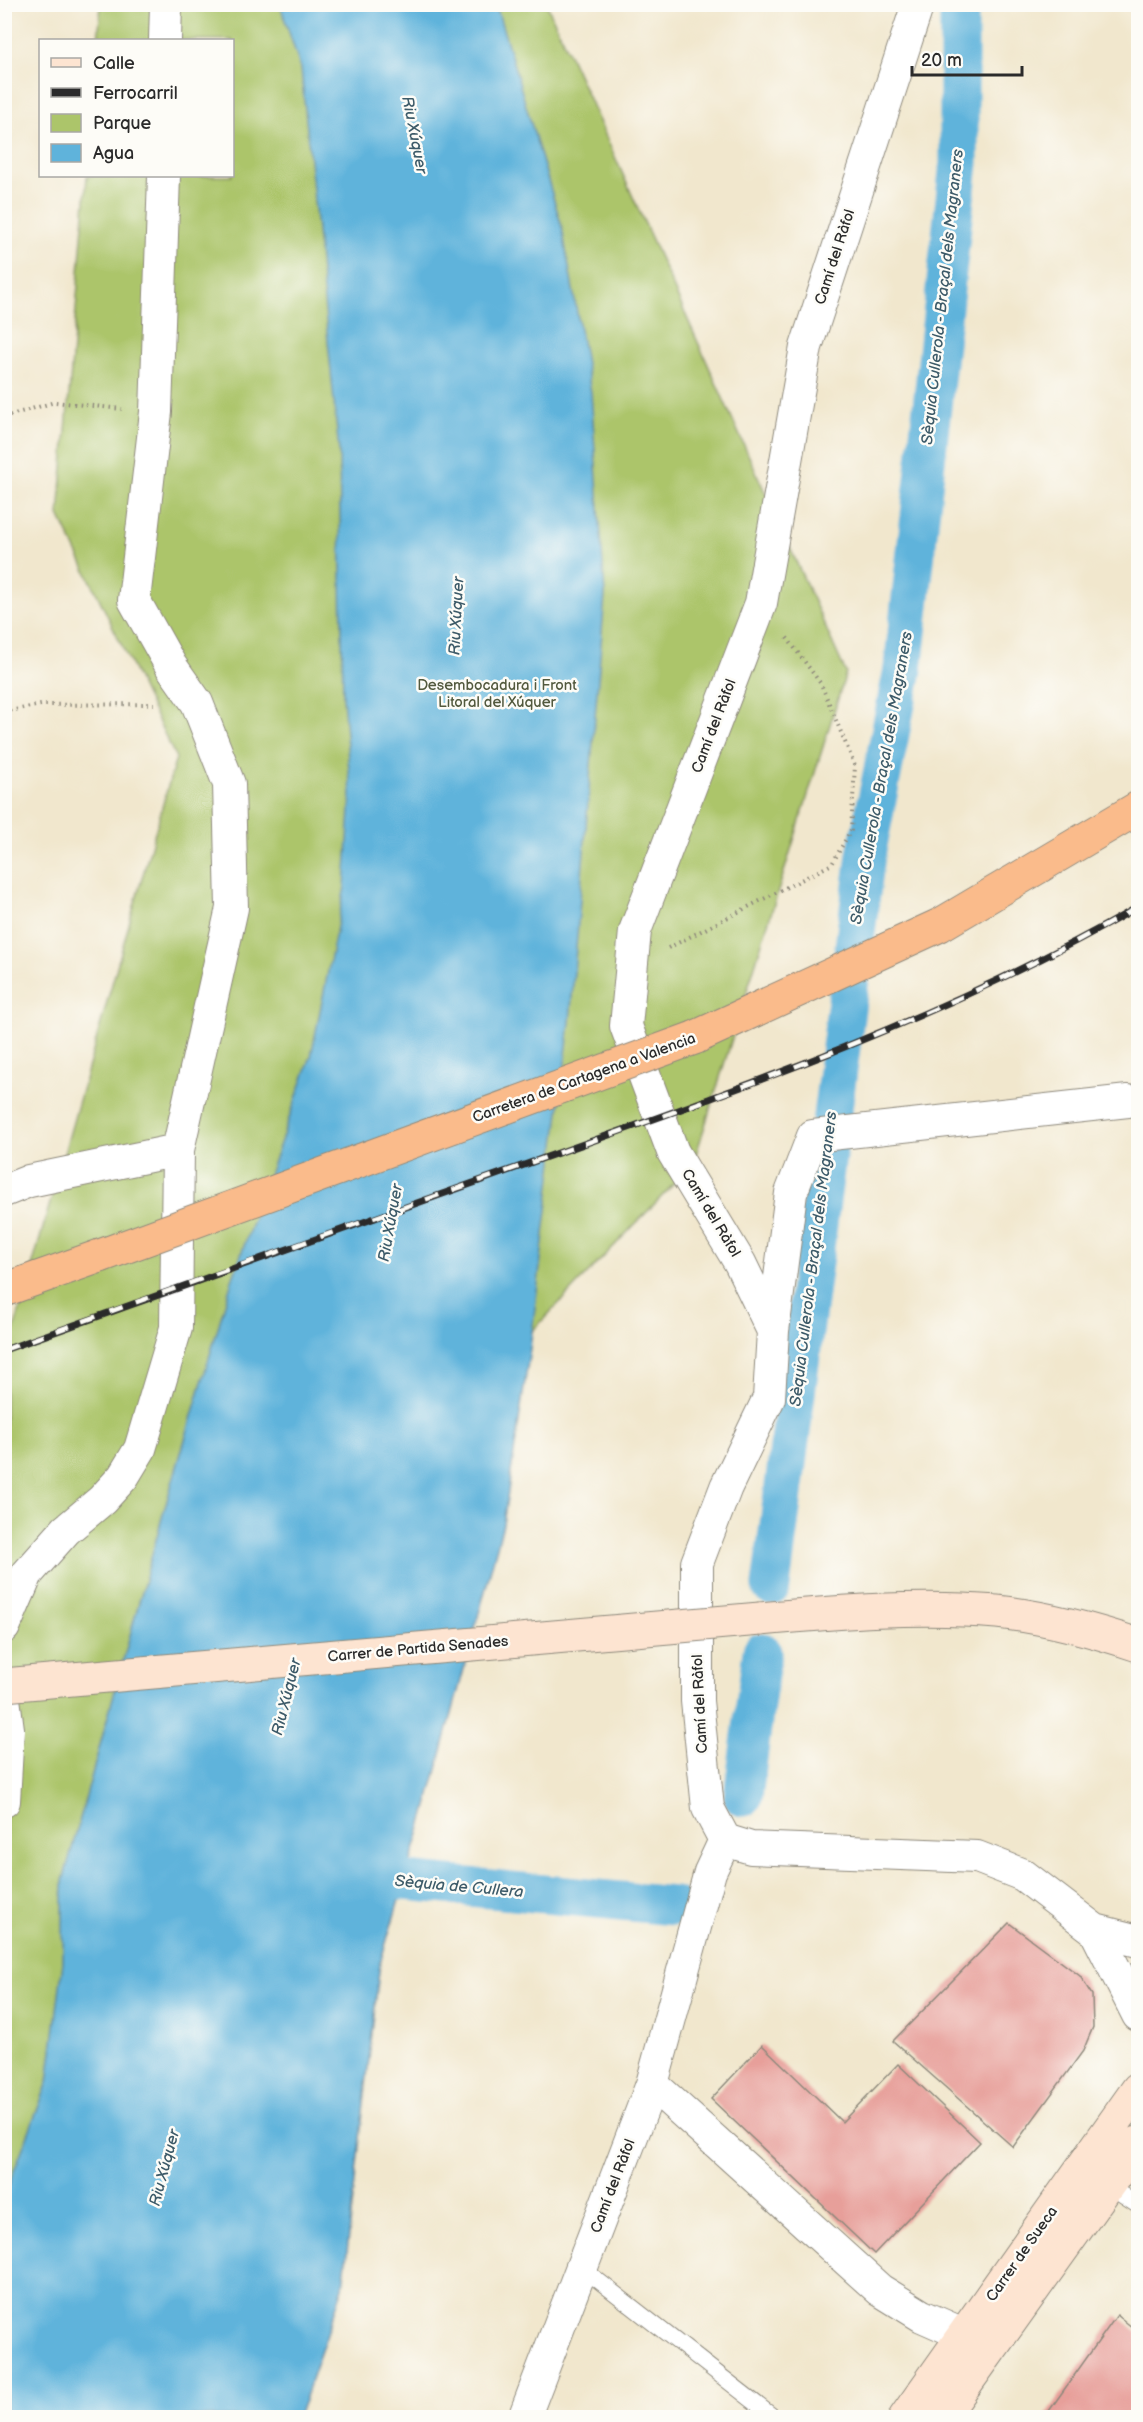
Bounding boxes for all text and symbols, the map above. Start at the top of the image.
legend [39,39,234,177]
scale bar [912,39,1022,77]
text: 20 m [921,50,962,71]
text: Calle [93,53,135,74]
text: Ferrocarril [93,83,178,104]
water label: Riu Xúquer [397,95,431,177]
text: Parque [93,113,151,134]
text: Agua [93,143,134,164]
water label: Sèquia Cullerola - Braçal dels Magraners [918,148,968,446]
street label: Camí del Ràfol [811,207,859,307]
water label: Riu Xúquer [445,575,469,656]
water label: Sèquia Cullerola - Braçal dels Magraners [847,630,917,926]
park label: Desembocadura i Front Litoral del Xúquer [417,676,577,712]
street label: Camí del Ràfol [687,676,741,776]
street label: Carretera de Cartagena a Valencia [470,1029,698,1127]
water label: Sèquia Cullerola - Braçal dels Magraners [786,1110,842,1408]
street label: Camí del Ràfol [677,1166,745,1260]
water label: Riu Xúquer [375,1181,407,1263]
street label: Carrer de Partida Senades [327,1632,510,1666]
street label: Camí del Ràfol [688,1654,712,1754]
water label: Riu Xúquer [268,1655,306,1737]
water label: Sèquia de Cullera [394,1872,524,1902]
water label: Riu Xúquer [146,2126,185,2208]
street label: Camí del Ràfol [586,2136,640,2236]
street label: Carrer de Sueca [982,2203,1062,2305]

